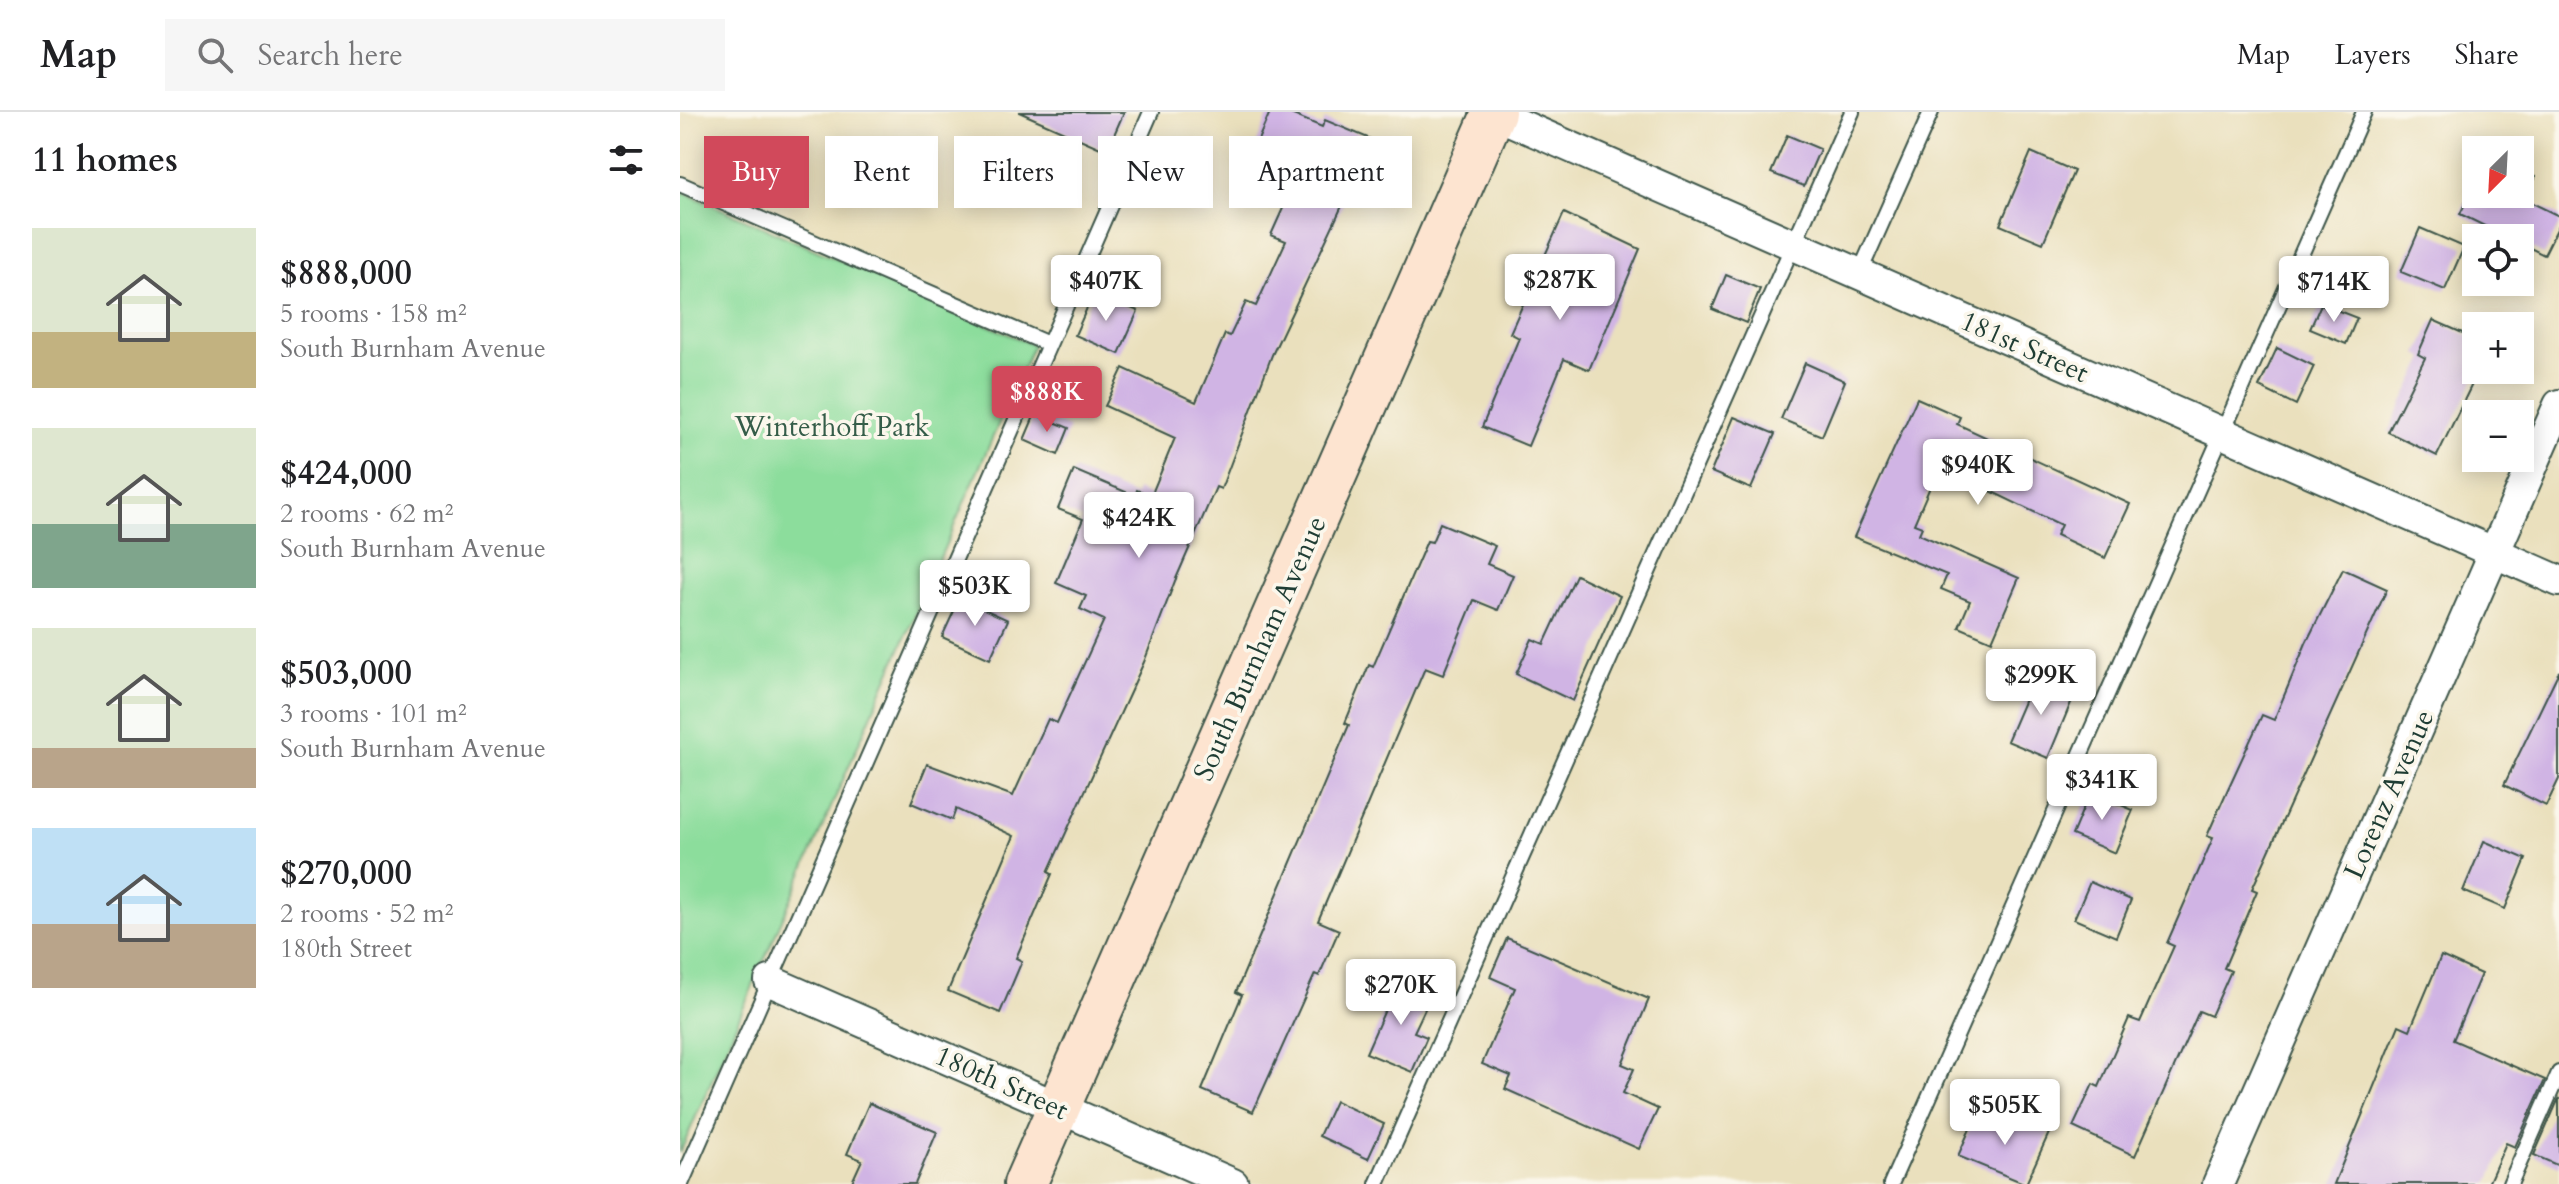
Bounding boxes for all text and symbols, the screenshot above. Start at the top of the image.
search box [165,19,725,91]
text: Map [40,29,117,81]
icon: search [193,33,237,77]
text: Search here [257,35,403,76]
text: Map [2237,36,2290,74]
text: Layers [2334,36,2411,74]
text: Share [2455,36,2519,74]
chip: Buy [704,136,809,208]
chip: Rent [825,136,938,208]
chip: Filters [954,136,1082,208]
chip: New [1098,136,1213,208]
chip: Apartment [1229,136,1412,208]
north arrow [2462,136,2534,208]
map controls [2462,136,2534,472]
text: 11 homes [32,137,178,183]
icon: filters [604,138,648,182]
button: locate [2462,224,2534,296]
text: $888,000 [280,250,412,296]
pin: $287K [1504,254,1616,322]
pin: $407K [1050,255,1162,323]
pin: $714K [2278,256,2390,324]
icon: home [96,260,192,356]
text: $287K [1523,262,1597,297]
text: $407K [1069,263,1143,298]
text: $714K [2297,264,2371,299]
text: 5 rooms · 158 m² [280,296,467,331]
street label: 181st Street [1955,302,2095,392]
button: + [2462,312,2534,384]
text: South Burnham Avenue [280,331,546,366]
pin: $888K [991,366,1103,434]
text: $888K [1010,374,1084,409]
button: − [2462,400,2534,472]
park label: Winterhoff Park [733,408,930,446]
pin: $940K [1922,439,2034,507]
text: $940K [1941,447,2015,482]
text: $424,000 [280,450,412,496]
icon: home [96,460,192,556]
pin: $424K [1083,492,1195,560]
text: 2 rooms · 62 m² [280,496,453,531]
text: $424K [1102,500,1176,535]
street label: South Burnham Avenue [1184,510,1335,787]
text: South Burnham Avenue [280,531,546,566]
pin: $503K [919,560,1031,628]
text: $503K [938,568,1012,603]
pin: $299K [1985,649,2097,717]
text: $503,000 [280,650,412,696]
text: $299K [2004,657,2078,692]
icon: home [96,660,192,756]
text: 3 rooms · 101 m² [280,696,467,731]
street label: Lorenz Avenue [2335,704,2443,885]
text: South Burnham Avenue [280,731,546,766]
pin: $341K [2046,754,2158,822]
text: $341K [2065,762,2139,797]
text: $270,000 [280,850,412,896]
icon: home [96,860,192,956]
text: 2 rooms · 52 m² [280,896,453,931]
text: 180th Street [280,931,412,966]
pin: $270K [1345,959,1457,1027]
text: $270K [1364,967,1438,1002]
street label: 180th Street [929,1037,1074,1129]
pin: $505K [1949,1079,2061,1147]
text: $505K [1968,1087,2042,1122]

